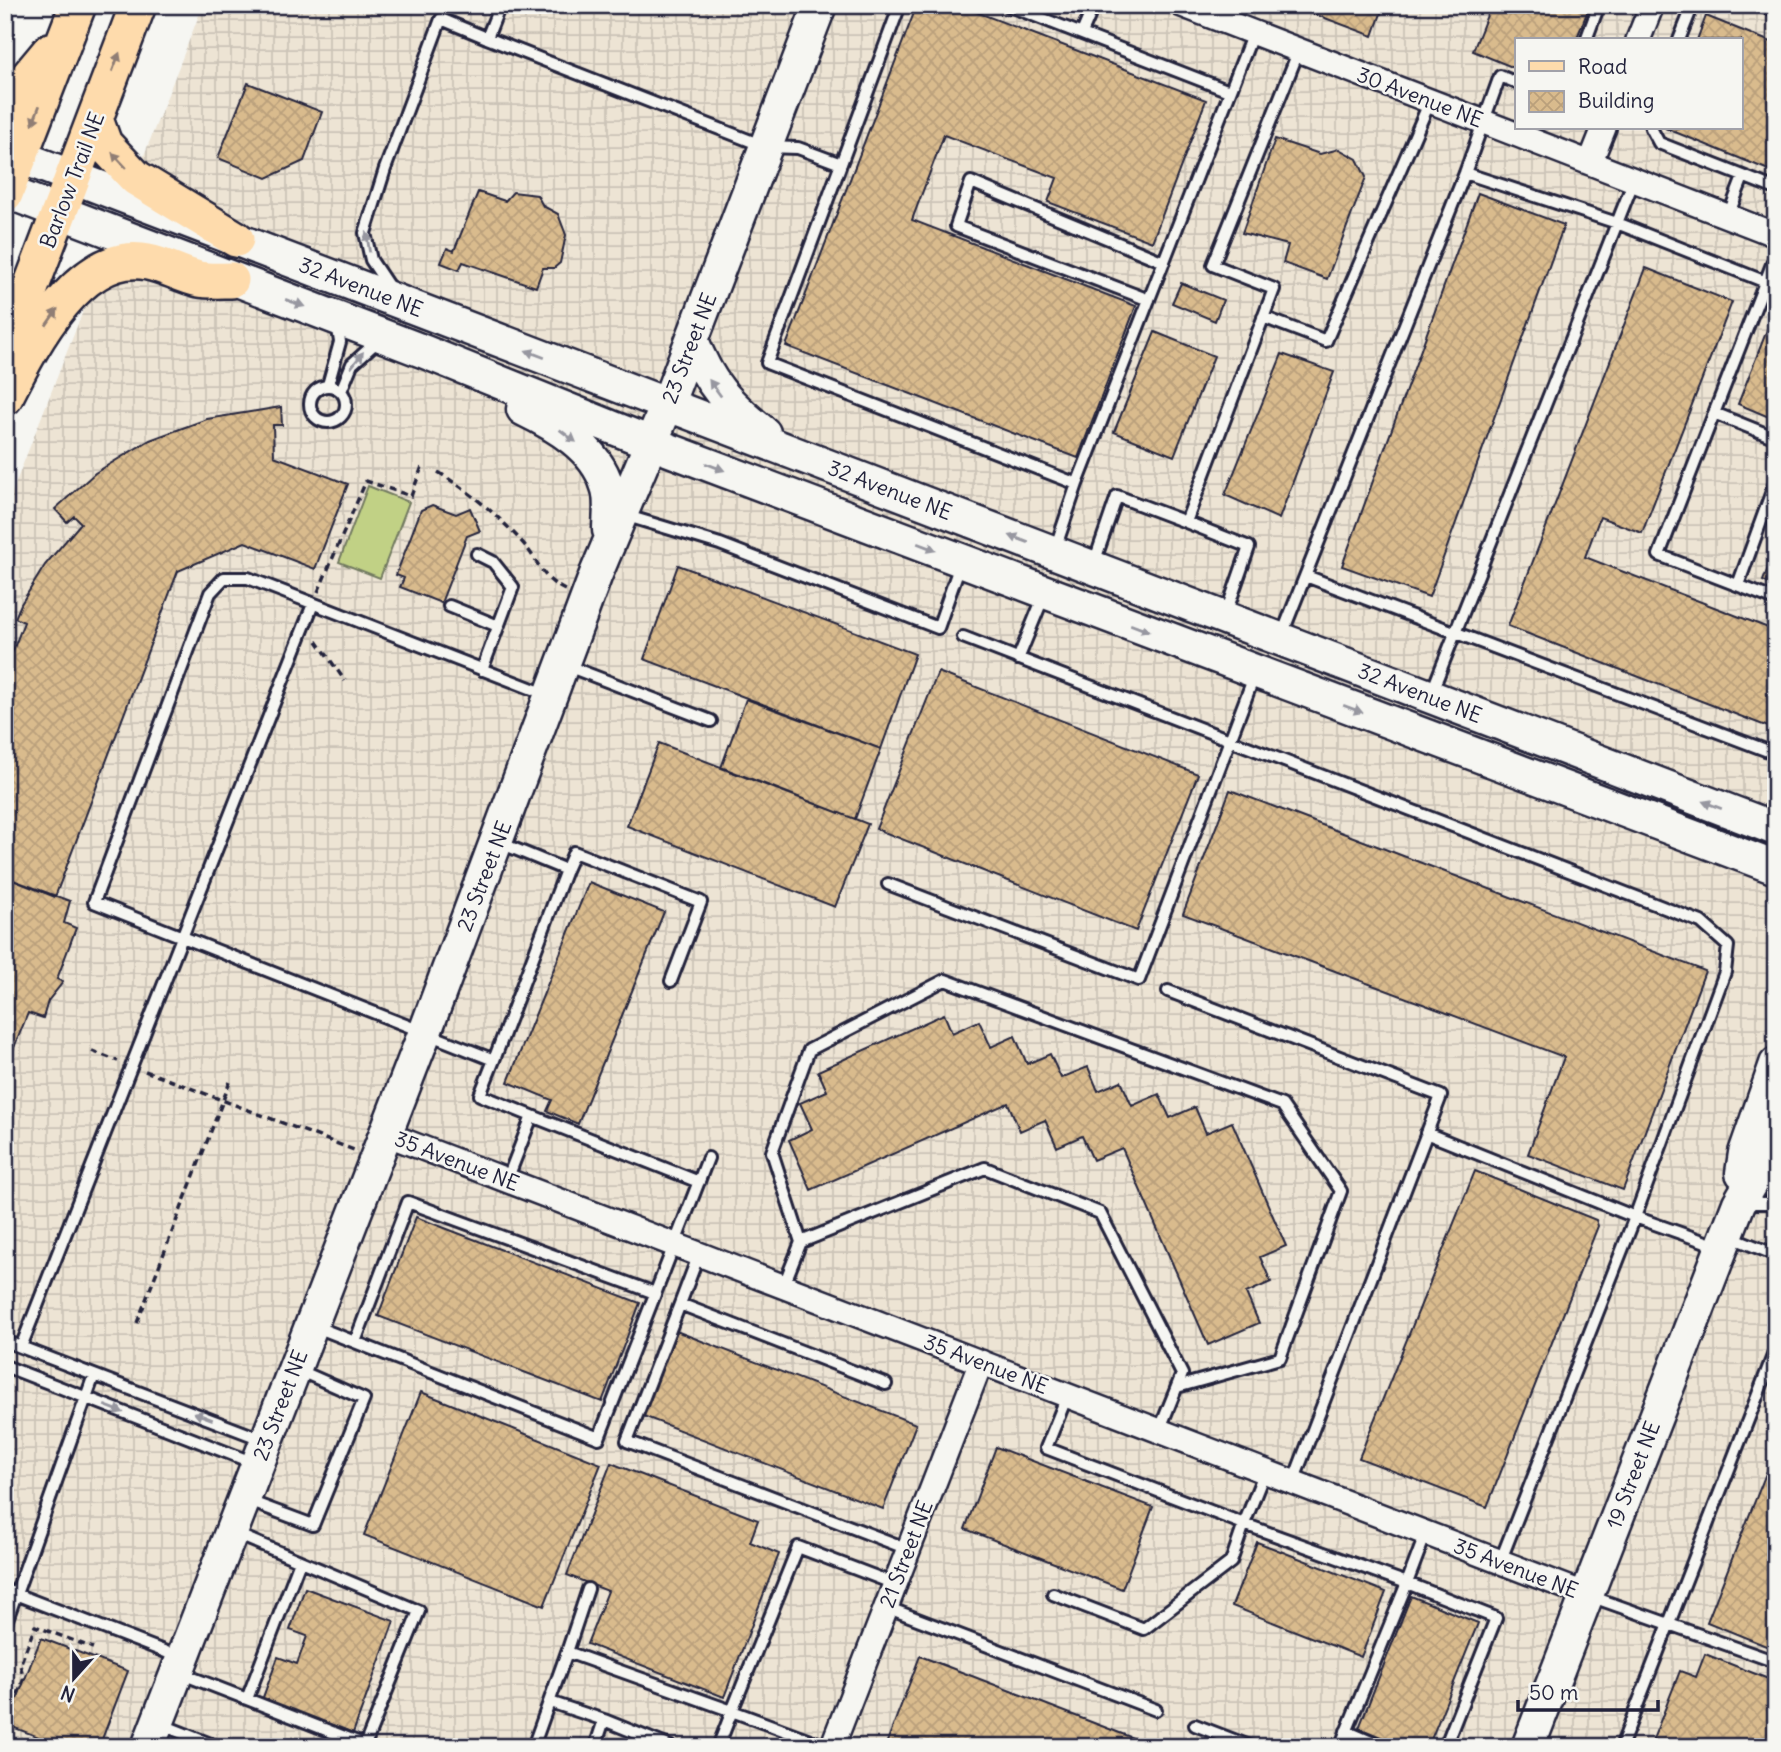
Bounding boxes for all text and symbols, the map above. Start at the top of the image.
legend [1515,38,1742,130]
one-way arrow [111,51,122,72]
text: Road [1578,53,1627,80]
street label: 30 Avenue NE [1353,61,1487,133]
text: Building [1578,87,1654,114]
one-way arrow [30,104,41,125]
street label: Barlow Trail NE [34,108,110,252]
one-way arrow [111,152,127,169]
one-way arrow [362,230,373,252]
street label: 32 Avenue NE [295,251,427,323]
street label: 23 Street NE [656,289,722,407]
one-way arrow [285,298,306,309]
one-way arrow [45,308,59,326]
one-way arrow [524,348,545,359]
one-way arrow [350,351,365,369]
one-way arrow [708,379,722,397]
one-way arrow [559,429,577,443]
street label: 32 Avenue NE [824,454,956,526]
one-way arrow [704,461,725,472]
one-way arrow [1009,533,1030,544]
one-way arrow [917,542,938,553]
one-way arrow [1130,623,1151,634]
street label: 32 Avenue NE [1354,657,1486,729]
one-way arrow [1342,703,1363,714]
one-way arrow [1701,799,1722,810]
street label: 23 Street NE [451,817,517,935]
street label: 35 Avenue NE [391,1125,523,1197]
street label: 35 Avenue NE [920,1328,1052,1400]
street label: 23 Street NE [247,1346,313,1464]
one-way arrow [104,1403,125,1414]
one-way arrow [192,1411,213,1422]
street label: 19 Street NE [1600,1417,1666,1533]
street label: 21 Street NE [873,1497,939,1611]
street label: 35 Avenue NE [1450,1532,1582,1604]
north arrow [38,1644,108,1714]
scale bar [1518,1668,1658,1712]
text: 50 m [1529,1679,1578,1706]
text: N [57,1680,78,1707]

